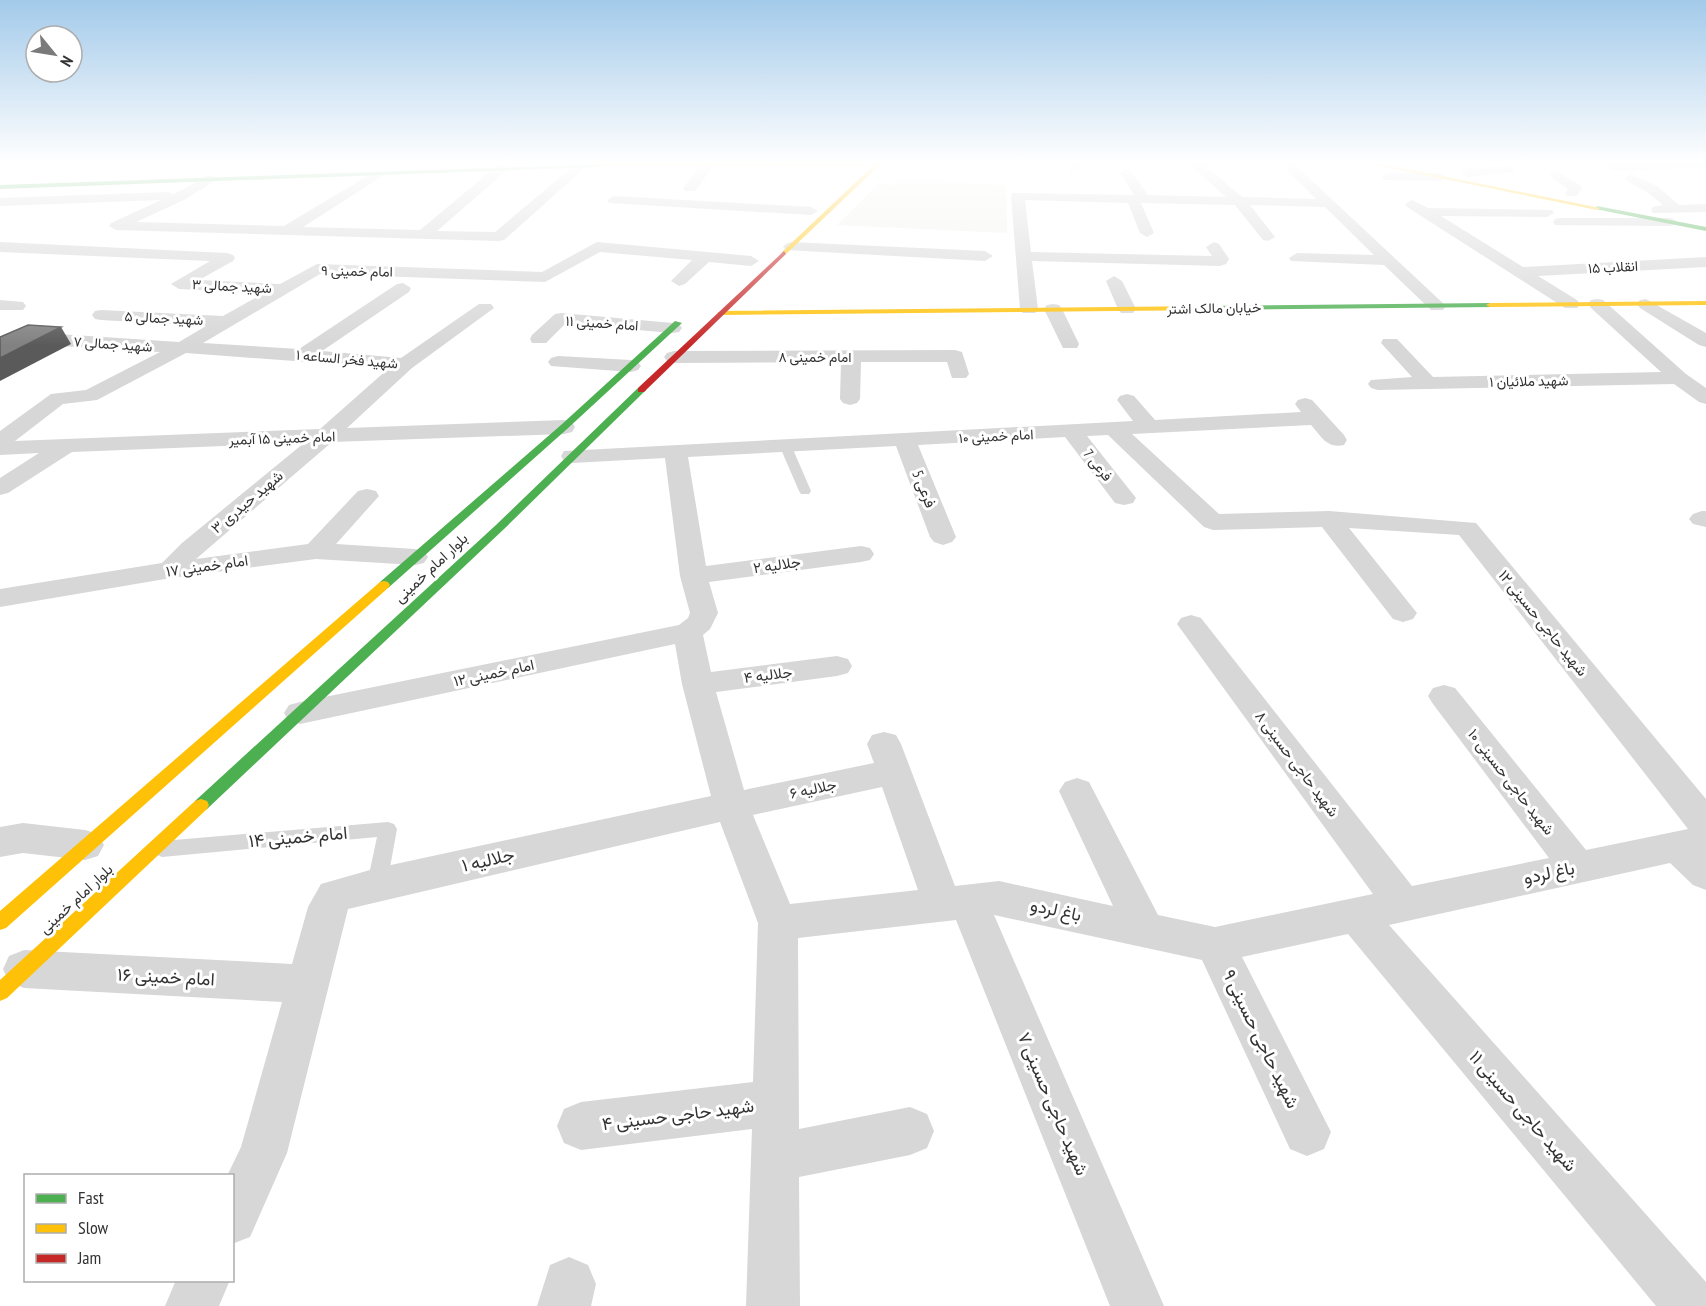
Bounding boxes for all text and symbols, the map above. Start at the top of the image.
north arrow [24,24,84,84]
text: N [56,53,78,70]
street label: انقلاب ۱۵ [1587,257,1639,277]
street label: امام خمینی ۹ [321,261,393,281]
street label: شهید جمالی ۳ [192,275,272,297]
street label: خیابان مالک اشتر [1166,298,1261,318]
street label: شهید جمالی ۵ [124,307,204,329]
street label: امام خمینی ۱۱ [565,311,639,335]
street label: شهید جمالی ۷ [73,332,153,356]
street label: شهید فخر الساعه ۱ [295,346,399,372]
street label: امام خمینی ۸ [778,348,852,366]
street label: شهید ملائیان ۱ [1489,371,1569,391]
street label: امام خمینی ۱۰ [958,425,1034,447]
street label: امام خمینی ۱۵ آبمیر [227,427,336,449]
street label: فرعی 7 [1080,445,1116,485]
street label: شهید حیدری ۳ [207,466,287,538]
street label: فرعی 5 [907,467,941,511]
street label: بلوار امام خمینی [390,529,472,607]
street label: امام خمینی ۱۷ [165,550,249,582]
street label: جلالیه ۲ [752,552,802,577]
street label: شهید حاجی حسینی ۱۲ [1494,566,1592,680]
street label: امام خمینی ۱۲ [452,655,536,691]
street label: جلالیه ۴ [743,662,793,687]
street label: شهید حاجی حسینی ۸ [1251,707,1344,821]
street label: شهید حاجی حسینی ۱۰ [1463,725,1559,839]
street label: جلالیه ۶ [788,774,838,803]
street label: امام خمینی ۱۴ [248,821,348,853]
street label: جلالیه ۱ [459,842,516,877]
street label: باغ لردو [1521,856,1577,890]
street label: بلوار امام خمینی [35,860,117,938]
street label: باغ لردو [1028,893,1084,927]
street label: امام خمینی ۱۶ [117,962,215,992]
street label: شهید حاجی حسینی ۹ [1218,966,1305,1112]
street label: شهید حاجی حسینی ۷ [1013,1029,1094,1179]
street label: شهید حاجی حسینی ۱۱ [1464,1045,1582,1176]
street label: شهید حاجی حسینی ۴ [601,1094,755,1135]
legend [24,1174,234,1282]
text: Fast [78,1186,104,1209]
text: Slow [78,1216,109,1239]
text: Jam [77,1246,101,1269]

